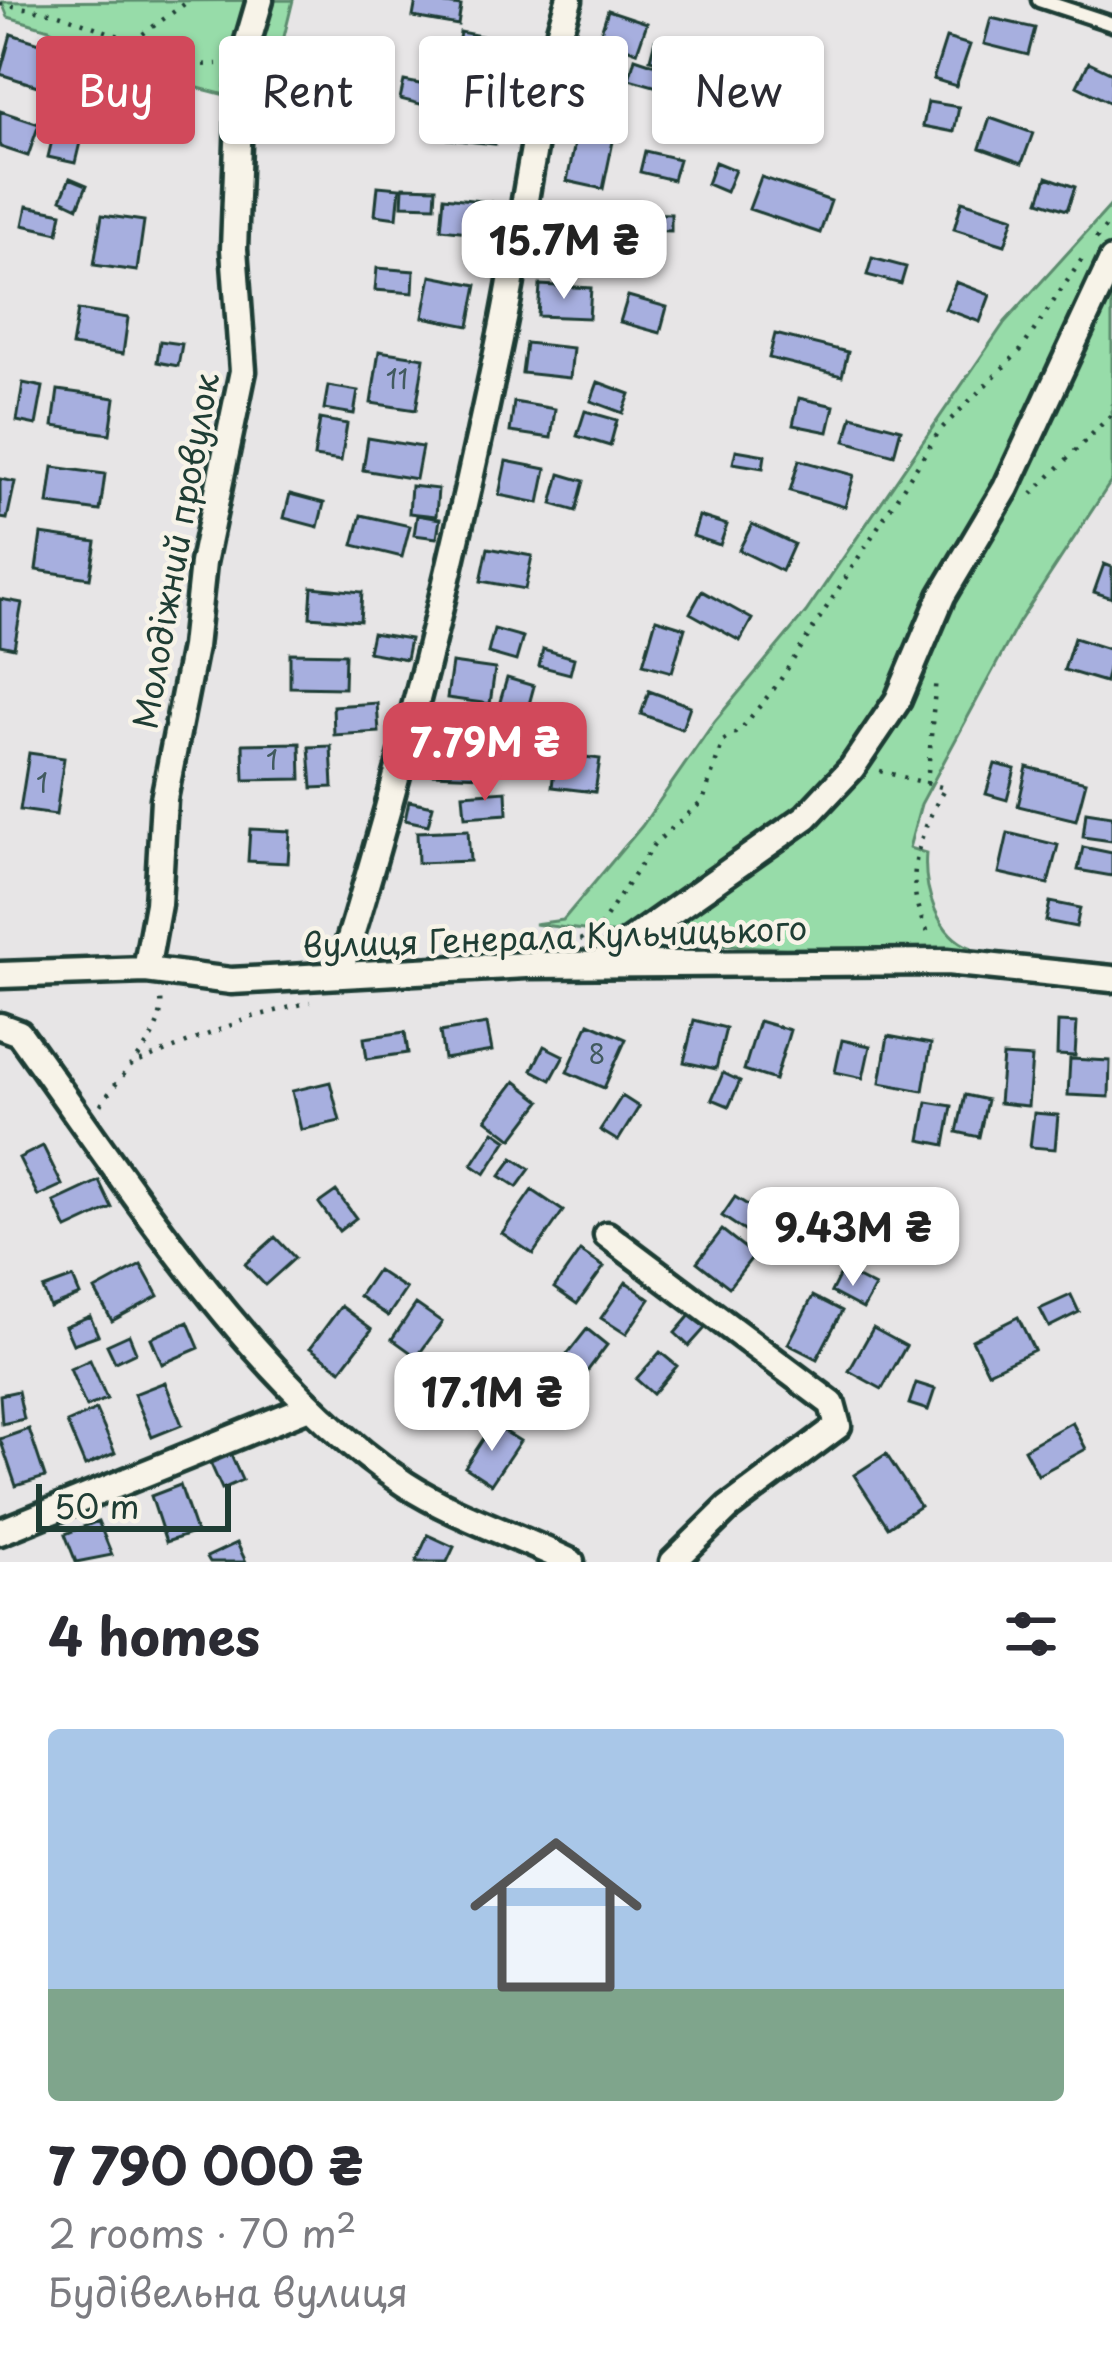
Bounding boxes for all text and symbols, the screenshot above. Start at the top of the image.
chip: Buy [36,36,195,144]
chip: Rent [219,36,395,144]
chip: Filters [419,36,628,144]
chip: New [652,36,824,144]
pin: 15.7M ₴ [453,200,675,302]
text: 15.7M ₴ [489,209,639,268]
house number: 11 [386,357,408,398]
street label: Молодіжний провулок [118,368,230,733]
pin: 7.79M ₴ [374,702,596,804]
text: 7.79M ₴ [410,711,560,770]
house number: 1 [266,738,278,779]
house number: 1 [36,761,48,802]
street label: вулиця Генерала Кульчицького [302,901,808,969]
house number: 8 [589,1032,605,1073]
pin: 9.43M ₴ [742,1187,964,1289]
text: 9.43M ₴ [774,1196,932,1255]
pin: 17.1M ₴ [381,1352,603,1454]
text: 17.1M ₴ [421,1361,563,1420]
scale bar [36,1478,231,1531]
text: 50 m [54,1480,140,1530]
text: 4 homes [48,1596,260,1673]
icon: filters [998,1601,1064,1667]
icon: home [448,1807,664,2023]
text: 7 790 000 ₴ [48,2125,363,2202]
text: 2 rooms · 70 m² [48,2202,357,2261]
text: Будівельна вулиця [48,2261,408,2320]

